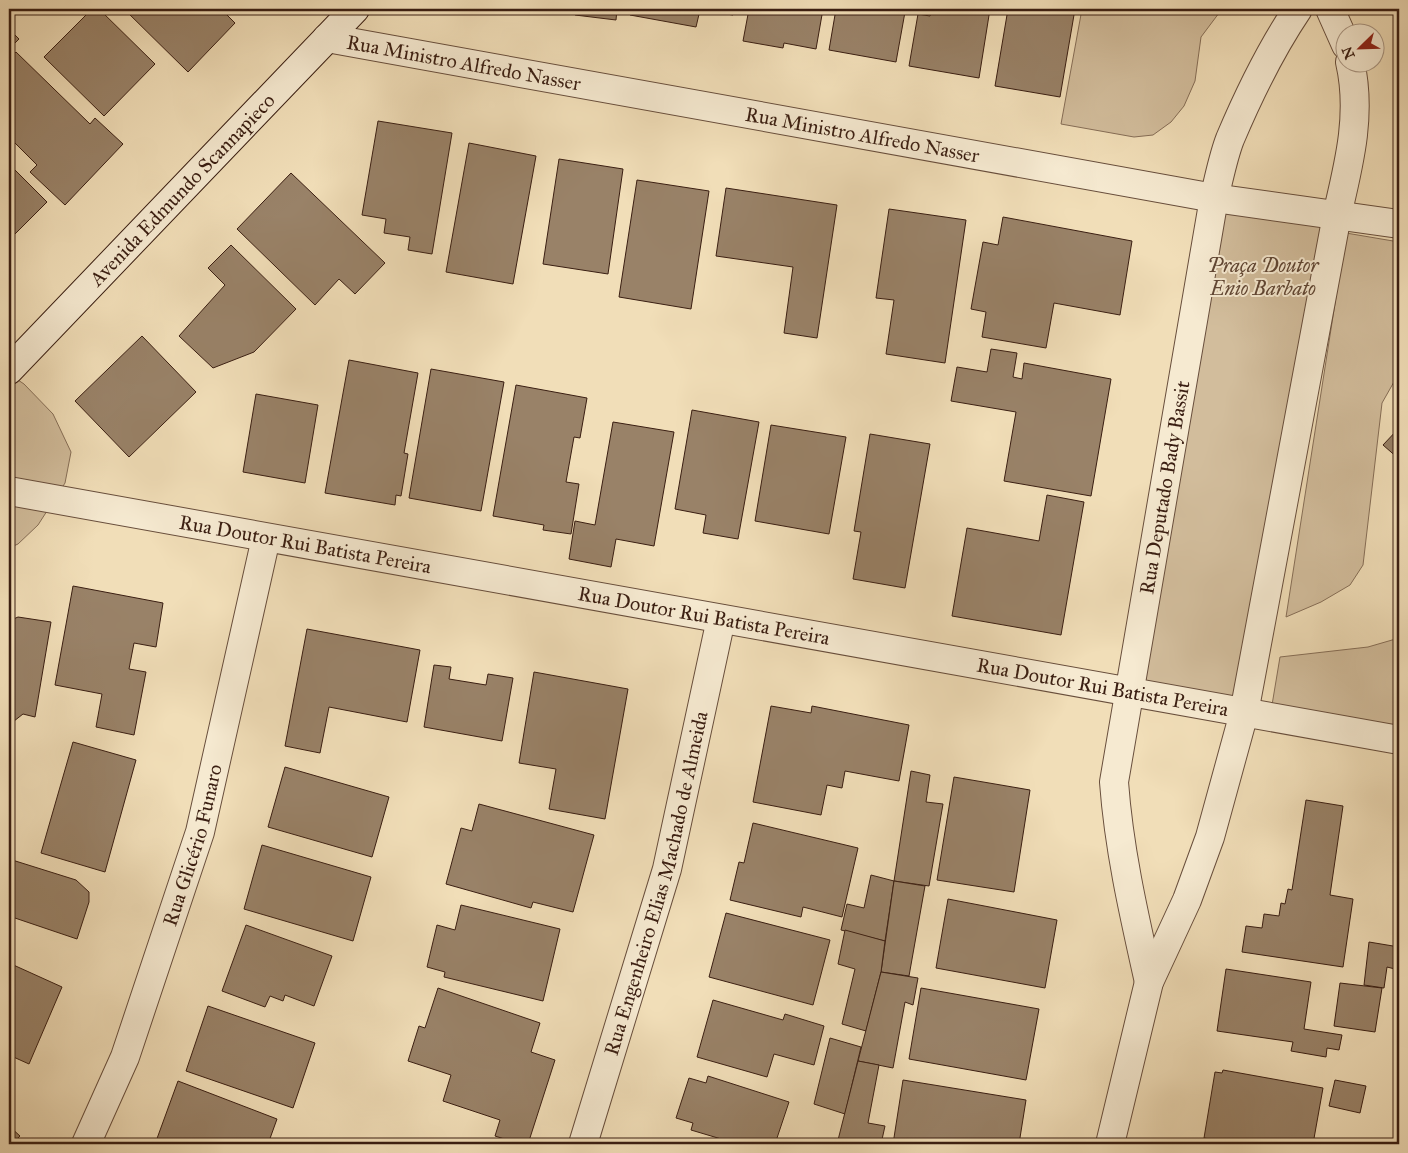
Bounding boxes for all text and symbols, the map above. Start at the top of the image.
north arrow [1336,22,1386,72]
street label: Rua Ministro Alfredo Nasser [345,30,583,96]
text: N [1338,44,1359,62]
street label: Avenida Edmundo Scannapieco [84,88,280,292]
street label: Rua Ministro Alfredo Nasser [743,102,982,168]
park label: Praça Doutor Enio Barbato [1207,253,1320,300]
street label: Rua Deputado Bady Bassit [1134,379,1195,596]
street label: Rua Doutor Rui Batista Pereira [177,510,434,578]
street label: Rua Doutor Rui Batista Pereira [576,581,832,650]
street label: Rua Doutor Rui Batista Pereira [975,653,1231,721]
street label: Rua Engenheiro Elias Machado de Almeida [599,708,713,1058]
street label: Rua Glicério Funaro [158,762,227,929]

